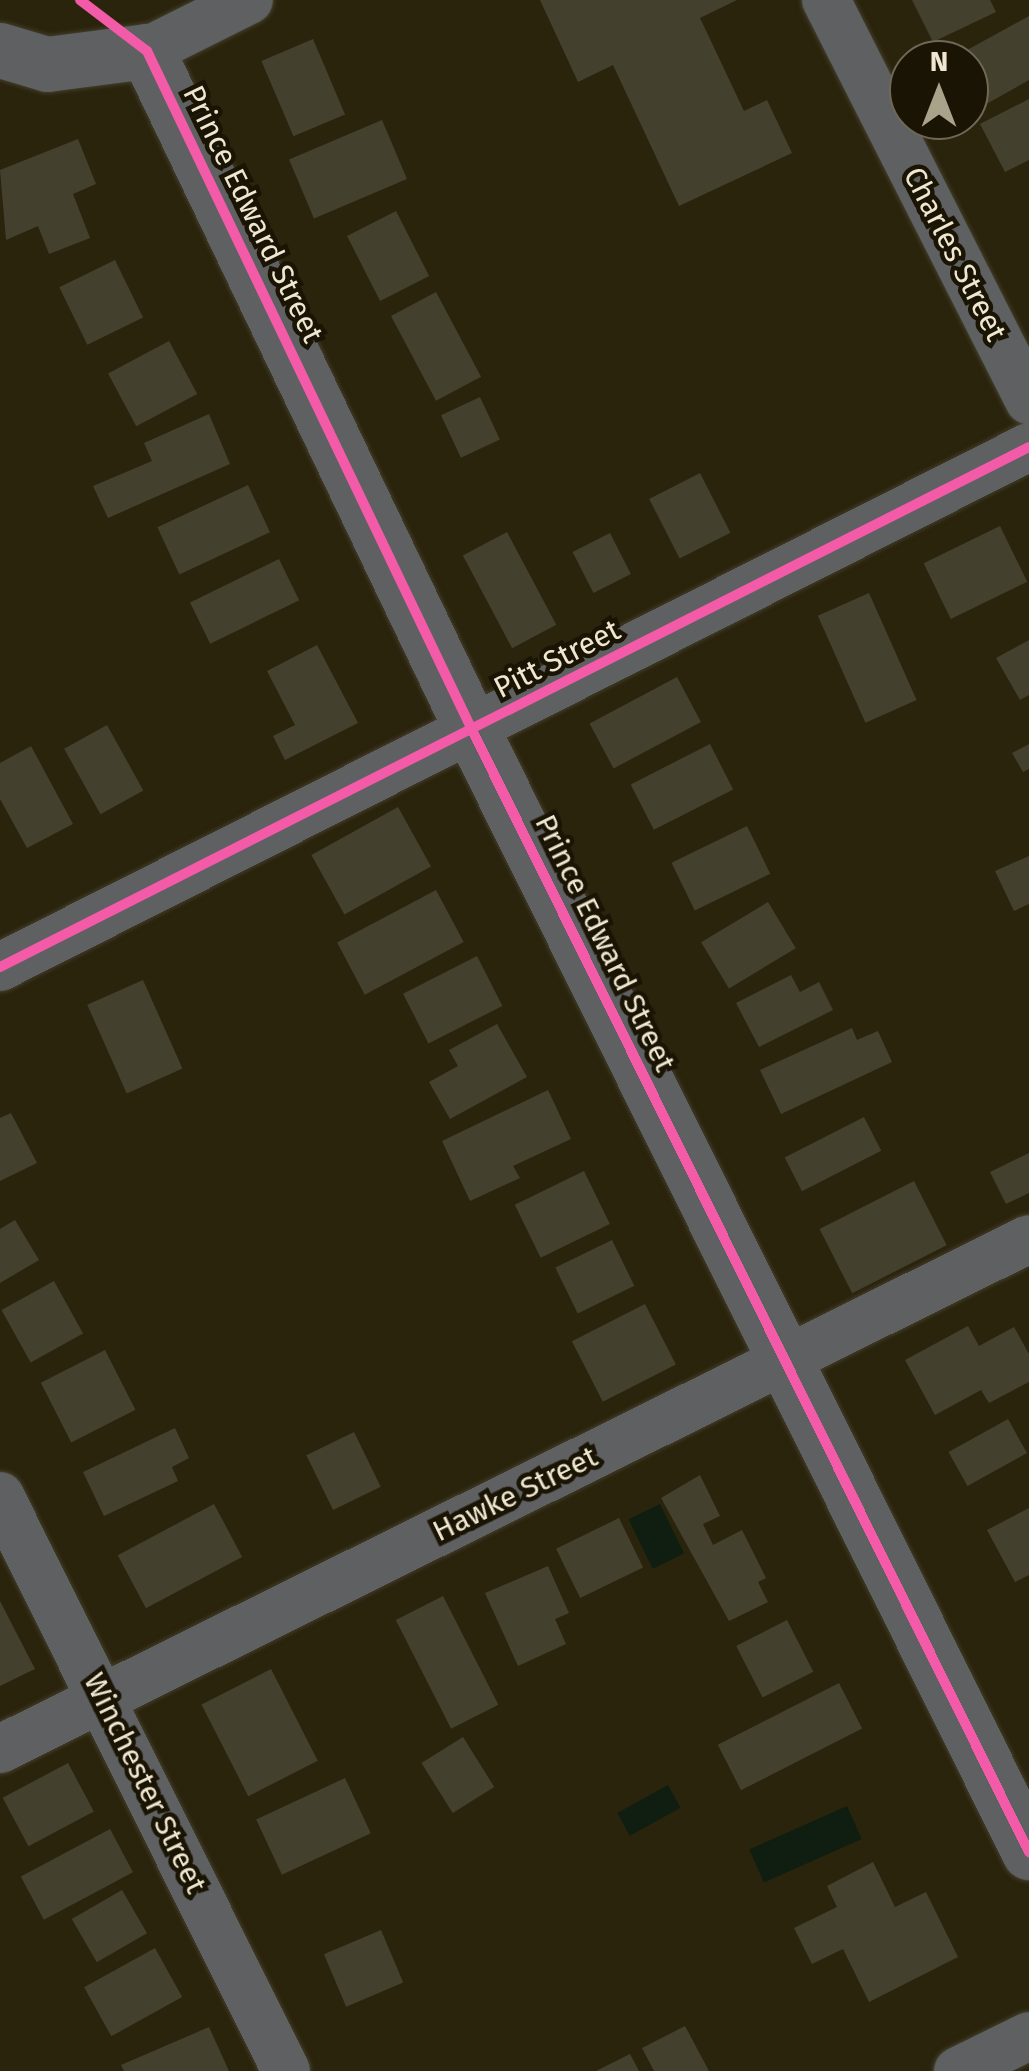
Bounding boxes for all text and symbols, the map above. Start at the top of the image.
north arrow [889,40,989,140]
text: N [930,45,948,78]
street label: Prince Edward Street [175,80,331,348]
street label: Charles Street [896,161,1014,347]
street label: Pitt Street [488,612,626,706]
street label: Prince Edward Street [527,809,683,1077]
street label: Hawke Street [427,1439,603,1549]
street label: Winchester Street [76,1667,214,1899]

